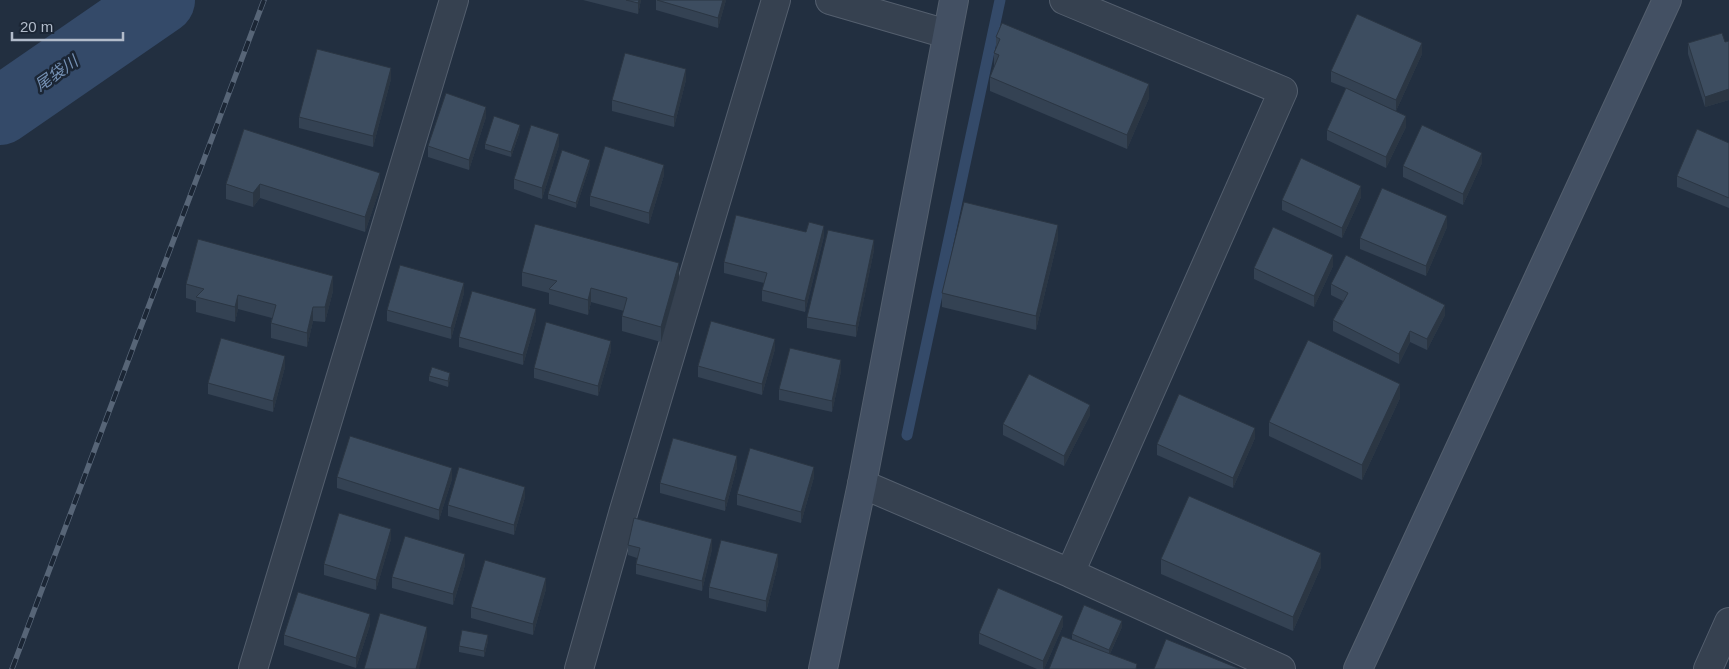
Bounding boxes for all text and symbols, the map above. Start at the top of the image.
scale bar [12,10,124,42]
text: 20 m [20,18,53,35]
water label: 尾袋川 [32,52,82,94]

